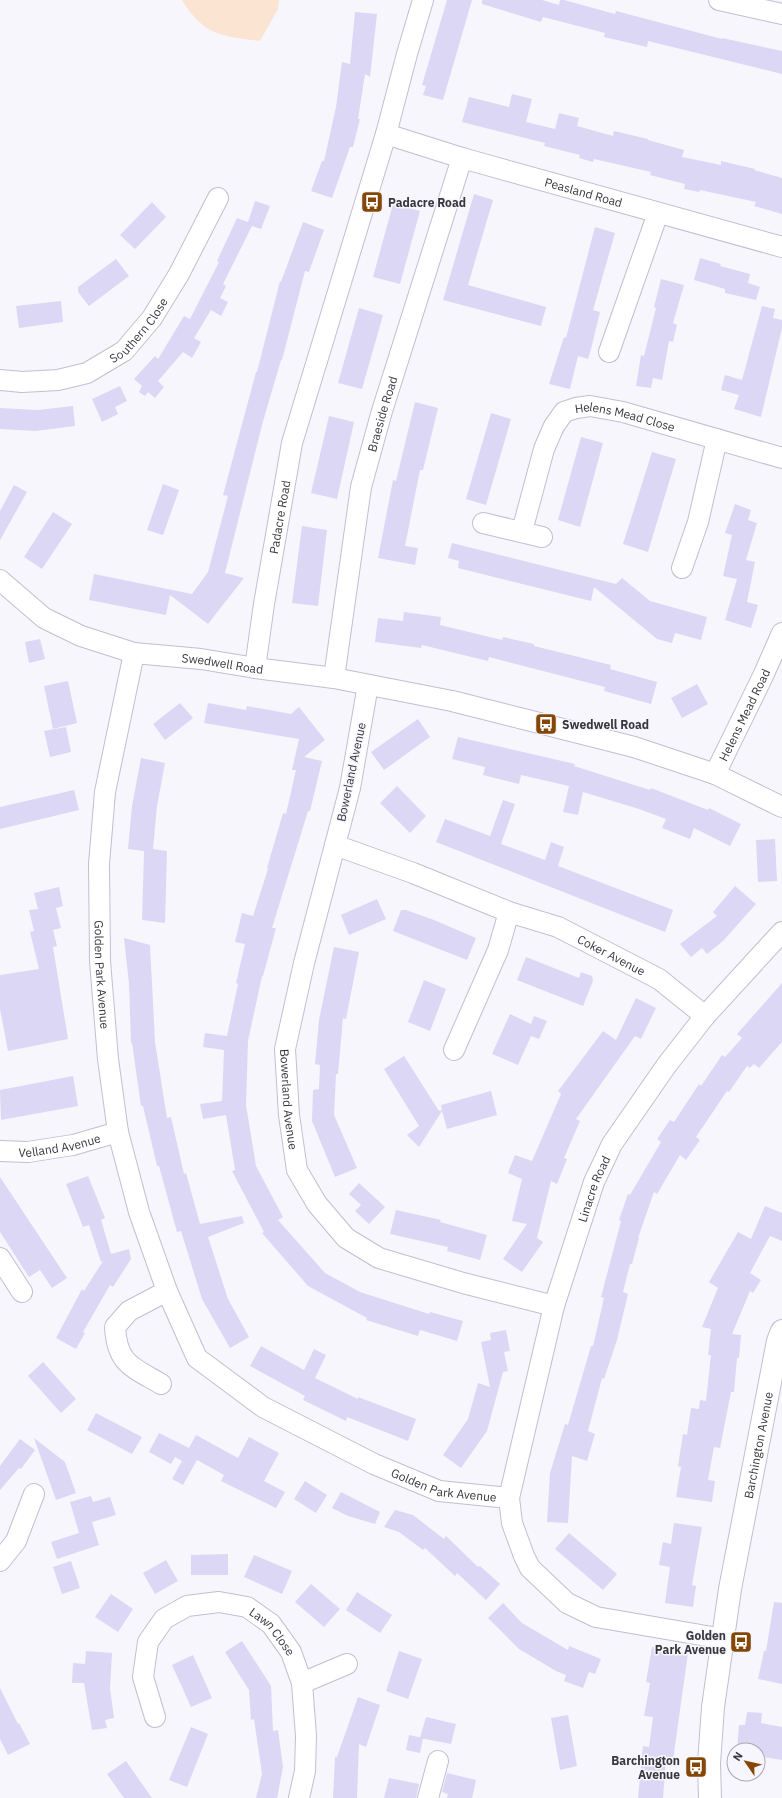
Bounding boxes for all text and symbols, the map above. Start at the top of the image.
street label: Peasland Road [543,174,624,210]
bus stop icon: Padacre Road [359,189,385,215]
place label: Padacre Road [388,195,466,210]
street label: Southern Close [106,294,171,366]
street label: Braeside Road [364,374,400,453]
street label: Helens Mead Close [574,399,677,434]
street label: Padacre Road [265,479,293,555]
street label: Swedwell Road [181,650,264,676]
street label: Helens Mead Road [715,666,773,763]
bus stop icon: Swedwell Road [533,711,559,737]
place label: Swedwell Road [562,717,649,732]
street label: Bowerland Avenue [333,721,369,823]
street label: Golden Park Avenue [92,920,113,1030]
street label: Coker Avenue [575,931,648,978]
street label: Bowerland Avenue [278,1048,301,1151]
street label: Velland Avenue [18,1130,102,1160]
street label: Linacre Road [574,1153,613,1224]
street label: Barchington Avenue [740,1390,776,1500]
street label: Golden Park Avenue [389,1465,498,1504]
street label: Lawn Close [247,1604,299,1659]
place label: Golden Park Avenue [655,1628,726,1657]
bus stop icon: Golden Park Avenue [728,1629,754,1655]
north arrow [726,1742,766,1782]
text: N [730,1749,746,1764]
place label: Barchington Avenue [611,1753,680,1782]
bus stop icon: Barchington Avenue [683,1754,709,1780]

